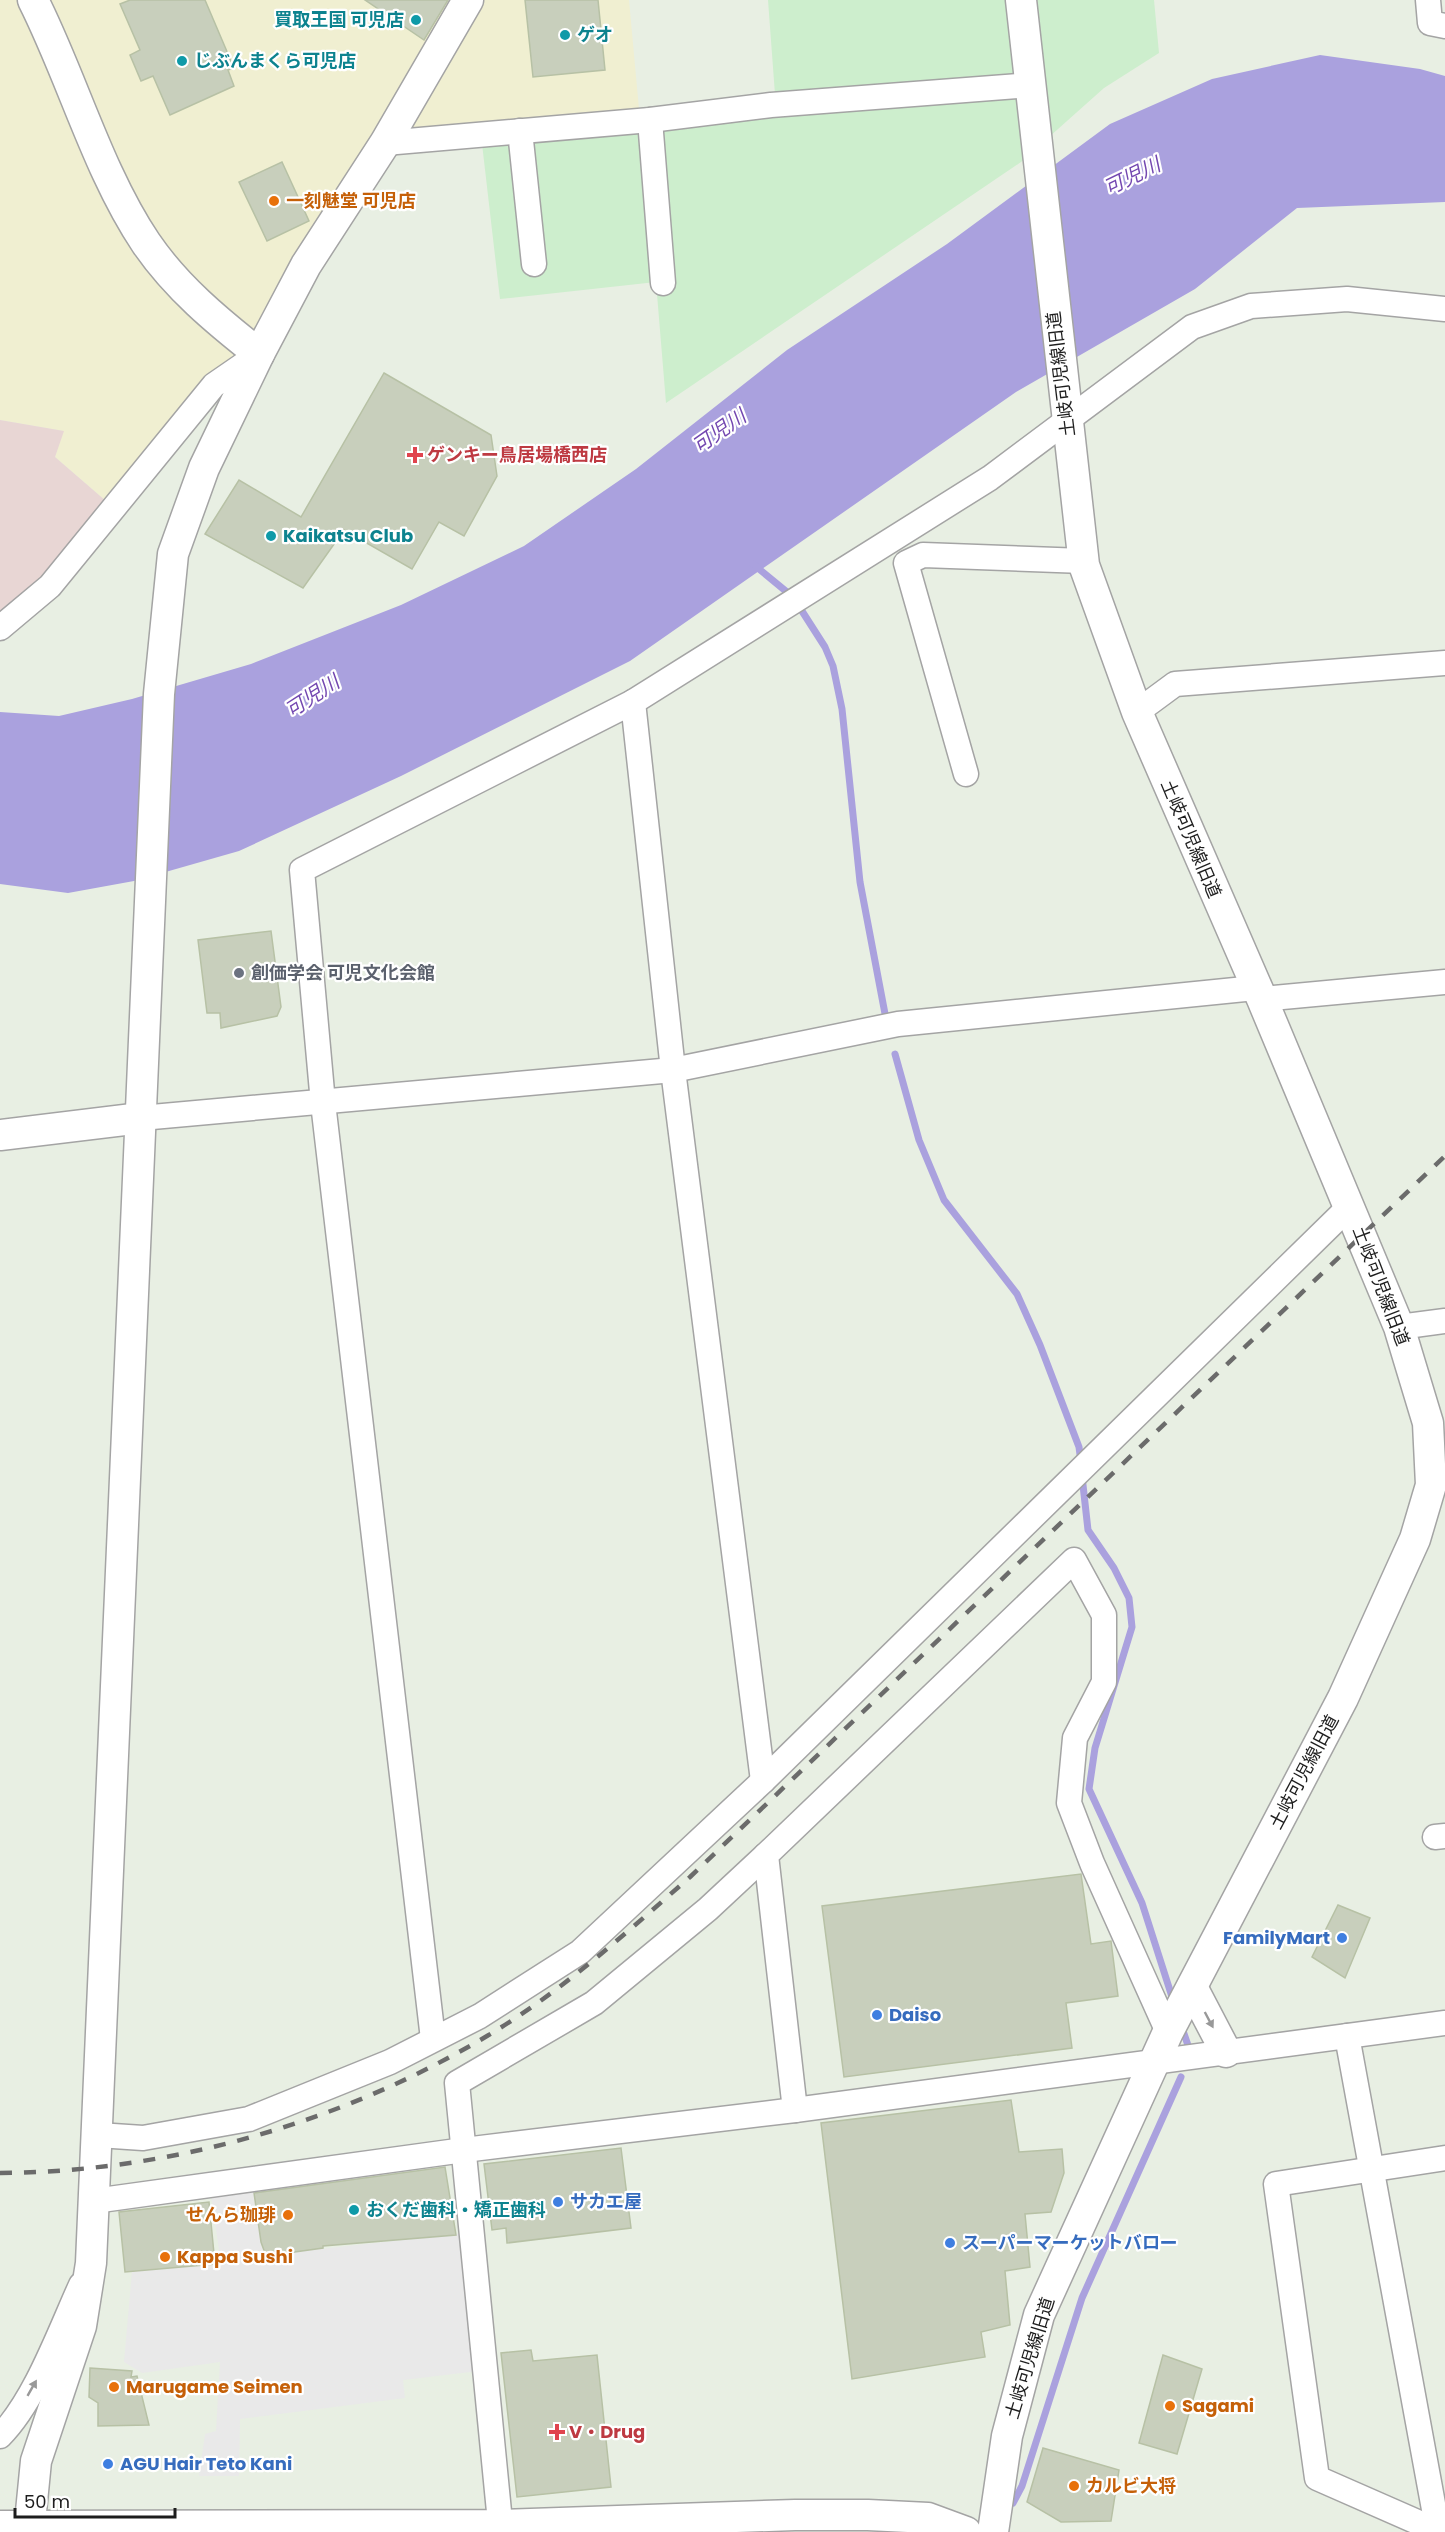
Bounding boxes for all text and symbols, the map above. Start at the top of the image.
place label: 買取王国 可児店 [274,7,404,32]
marker: 買取王国 可児店 [409,13,423,27]
place label: ゲオ [577,22,613,47]
marker: ゲオ [558,28,572,42]
place label: じぶんまくら可児店 [194,48,356,73]
marker: じぶんまくら可児店 [175,54,189,68]
water label: 可児川 [1099,149,1167,202]
place label: 一刻魅堂 可児店 [286,188,416,213]
marker: 一刻魅堂 可児店 [267,194,281,208]
street label: 土岐可児線旧道 [1040,310,1081,438]
water label: 可児川 [686,401,753,460]
place label: ゲンキー鳥居場橋西店 [427,442,607,467]
marker: ゲンキー鳥居場橋西店 [408,448,422,462]
place label: Kaikatsu Club [283,523,413,548]
marker: Kaikatsu Club [264,529,278,543]
water label: 可児川 [279,667,346,724]
street label: 土岐可児線旧道 [1155,776,1228,902]
place label: 創価学会 可児文化会館 [251,960,435,985]
marker: 創価学会 可児文化会館 [232,966,246,980]
street label: 土岐可児線旧道 [1347,1223,1416,1349]
street label: 土岐可児線旧道 [1263,1710,1344,1833]
place label: FamilyMart [1223,1925,1330,1950]
marker: FamilyMart [1335,1931,1349,1945]
place label: Daiso [889,2002,941,2027]
marker: Daiso [870,2008,884,2022]
one-way arrow [1204,2011,1214,2028]
place label: サカエ屋 [570,2189,642,2214]
marker: サカエ屋 [551,2195,565,2209]
place label: おくだ歯科・矯正歯科 [366,2197,546,2222]
place label: せんら珈琲 [186,2202,276,2227]
marker: おくだ歯科・矯正歯科 [347,2203,361,2217]
marker: せんら珈琲 [281,2208,295,2222]
place label: スーパーマーケットバロー [962,2230,1178,2255]
marker: スーパーマーケットバロー [943,2236,957,2250]
place label: Kappa Sushi [177,2244,293,2269]
marker: Kappa Sushi [158,2250,172,2264]
street label: 土岐可児線旧道 [999,2294,1060,2422]
place label: Marugame Seimen [126,2374,303,2399]
one-way arrow [27,2379,37,2396]
marker: Marugame Seimen [107,2380,121,2394]
place label: Sagami [1182,2393,1254,2418]
marker: Sagami [1163,2399,1177,2413]
place label: V・Drug [569,2419,645,2444]
marker: V・Drug [550,2425,564,2439]
place label: AGU Hair Teto Kani [120,2451,292,2476]
marker: AGU Hair Teto Kani [101,2457,115,2471]
place label: カルビ大将 [1086,2473,1176,2498]
marker: カルビ大将 [1067,2479,1081,2493]
scale bar [15,2481,176,2519]
text: 50 m [24,2489,70,2514]

